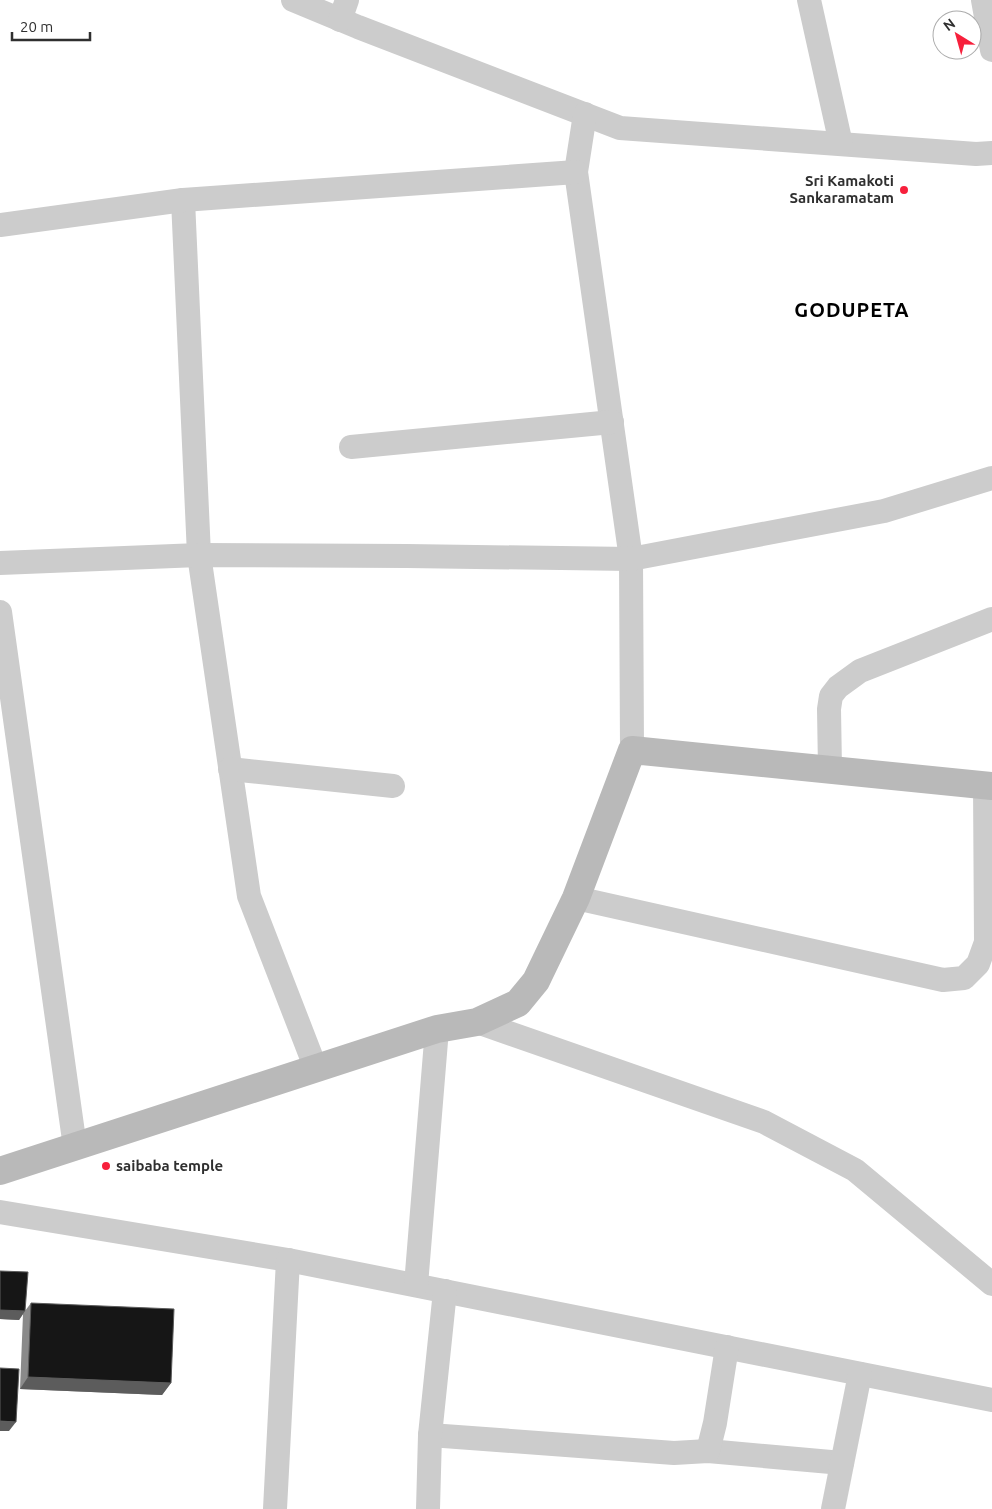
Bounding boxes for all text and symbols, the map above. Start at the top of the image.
scale bar [12,10,90,42]
north arrow [932,10,982,60]
text: N [940,15,958,34]
text: 20 m [20,18,53,35]
place label: Sri Kamakoti Sankaramatam [789,172,894,206]
marker: Sri Kamakoti Sankaramatam [898,184,910,196]
district label: GODUPETA [794,298,910,321]
place label: saibaba temple [116,1157,223,1174]
marker: saibaba temple [100,1160,112,1172]

